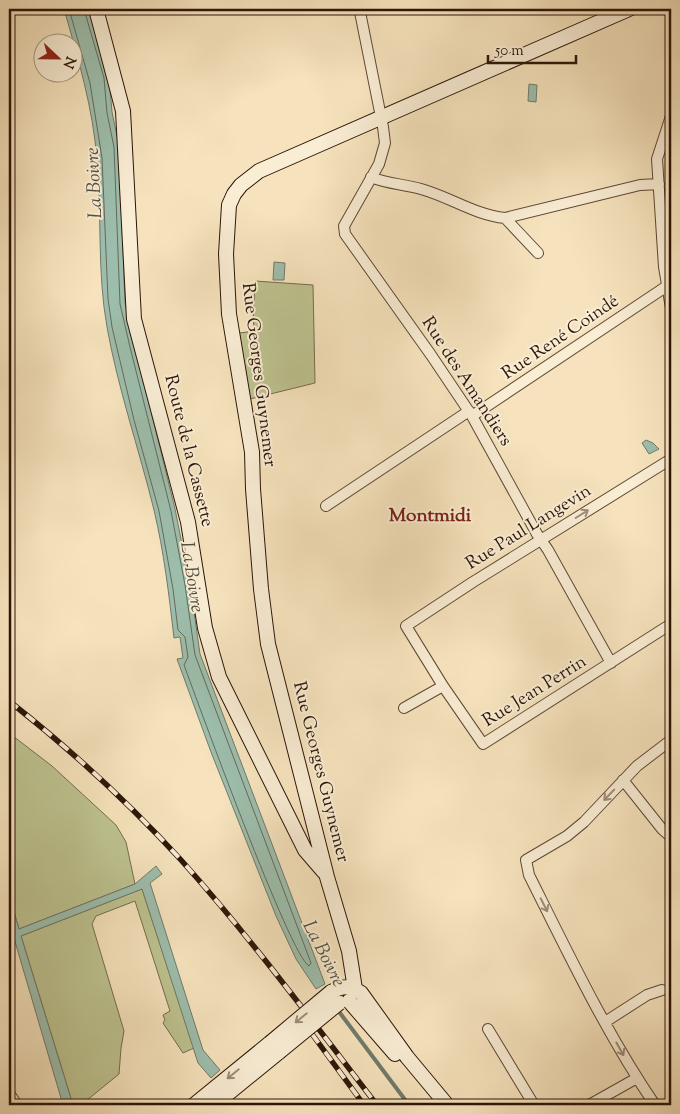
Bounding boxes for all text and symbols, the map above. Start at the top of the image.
north arrow [32,32,82,82]
scale bar [488,32,575,64]
text: 50 m [494,41,524,62]
text: N [57,53,80,71]
water label: La Boivre [80,146,110,219]
street label: Rue Georges Guynemer [234,281,282,469]
street label: Rue René Coindé [497,289,625,387]
street label: Rue des Amandiers [414,312,518,452]
street label: Route de la Cassette [157,372,219,530]
street label: Rue Paul Langevin [461,479,597,577]
district label: Montmidi [389,503,472,530]
one-way arrow [575,509,589,520]
water label: La Boivre [172,540,210,615]
street label: Rue Jean Perrin [478,649,592,734]
street label: Rue Georges Guynemer [285,679,355,865]
one-way arrow [603,788,615,800]
one-way arrow [540,897,549,912]
water label: La Boivre [295,916,351,992]
one-way arrow [294,1012,307,1023]
one-way arrow [615,1041,625,1056]
one-way arrow [226,1068,239,1079]

